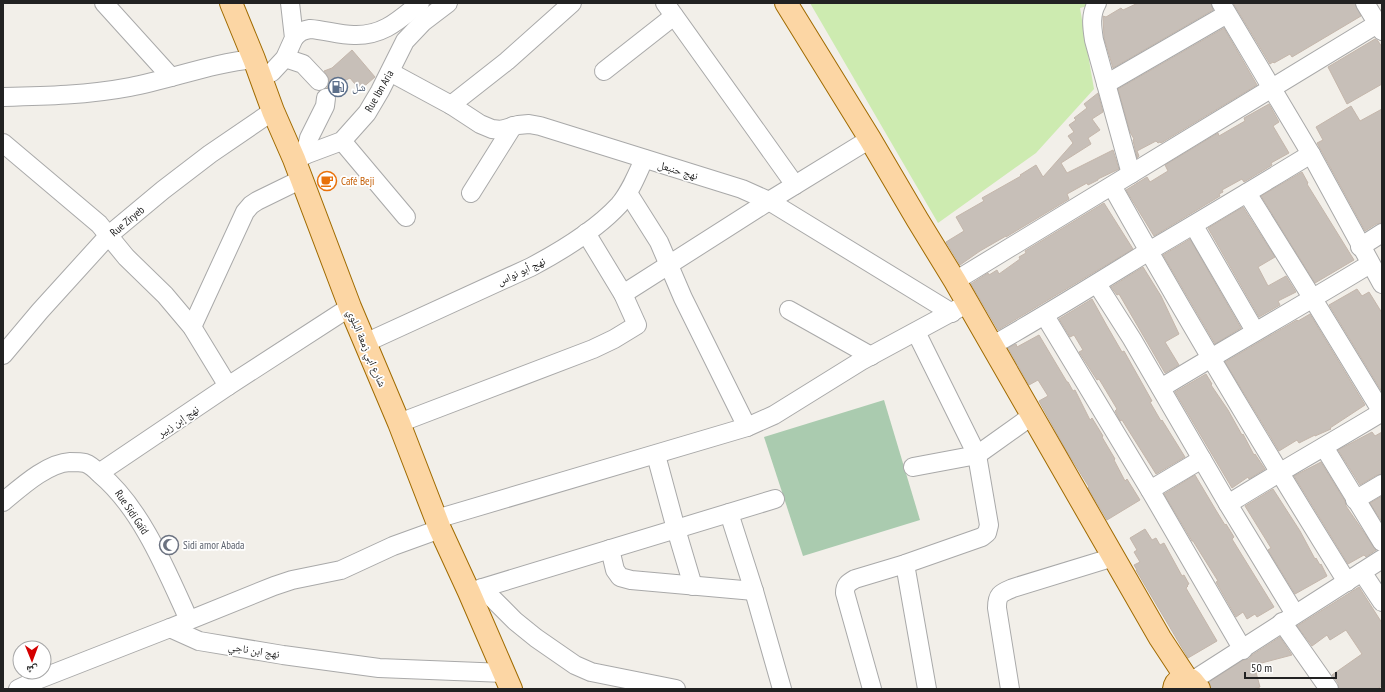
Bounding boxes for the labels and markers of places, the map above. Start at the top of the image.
fuel station icon: شل [327,76,349,98]
place label: شل [352,80,366,94]
cafe icon: Café Beji [316,170,338,192]
place label: Café Beji [341,174,374,188]
mosque icon: Sidi amor Abada [158,534,180,556]
place label: Sidi amor Abada [183,538,244,552]

